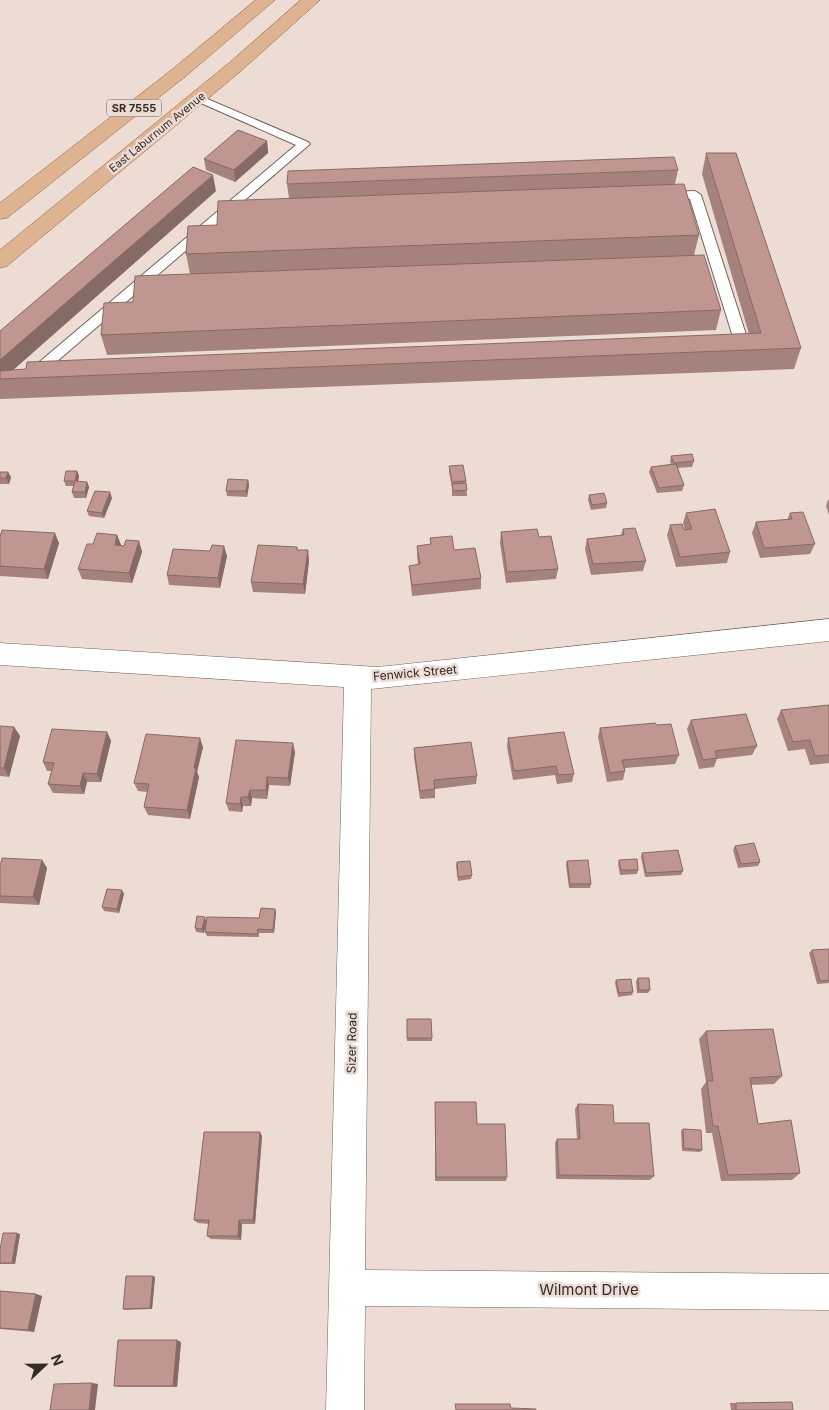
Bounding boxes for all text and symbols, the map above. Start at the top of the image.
street label: East Laburnum Avenue [106,89,208,175]
road number: SR 7555 [106,100,162,116]
street label: Fenwick Street [372,661,458,684]
street label: Sizer Road [343,1012,360,1074]
street label: Wilmont Drive [539,1280,639,1299]
north arrow [20,1340,70,1390]
text: N [48,1352,67,1368]

